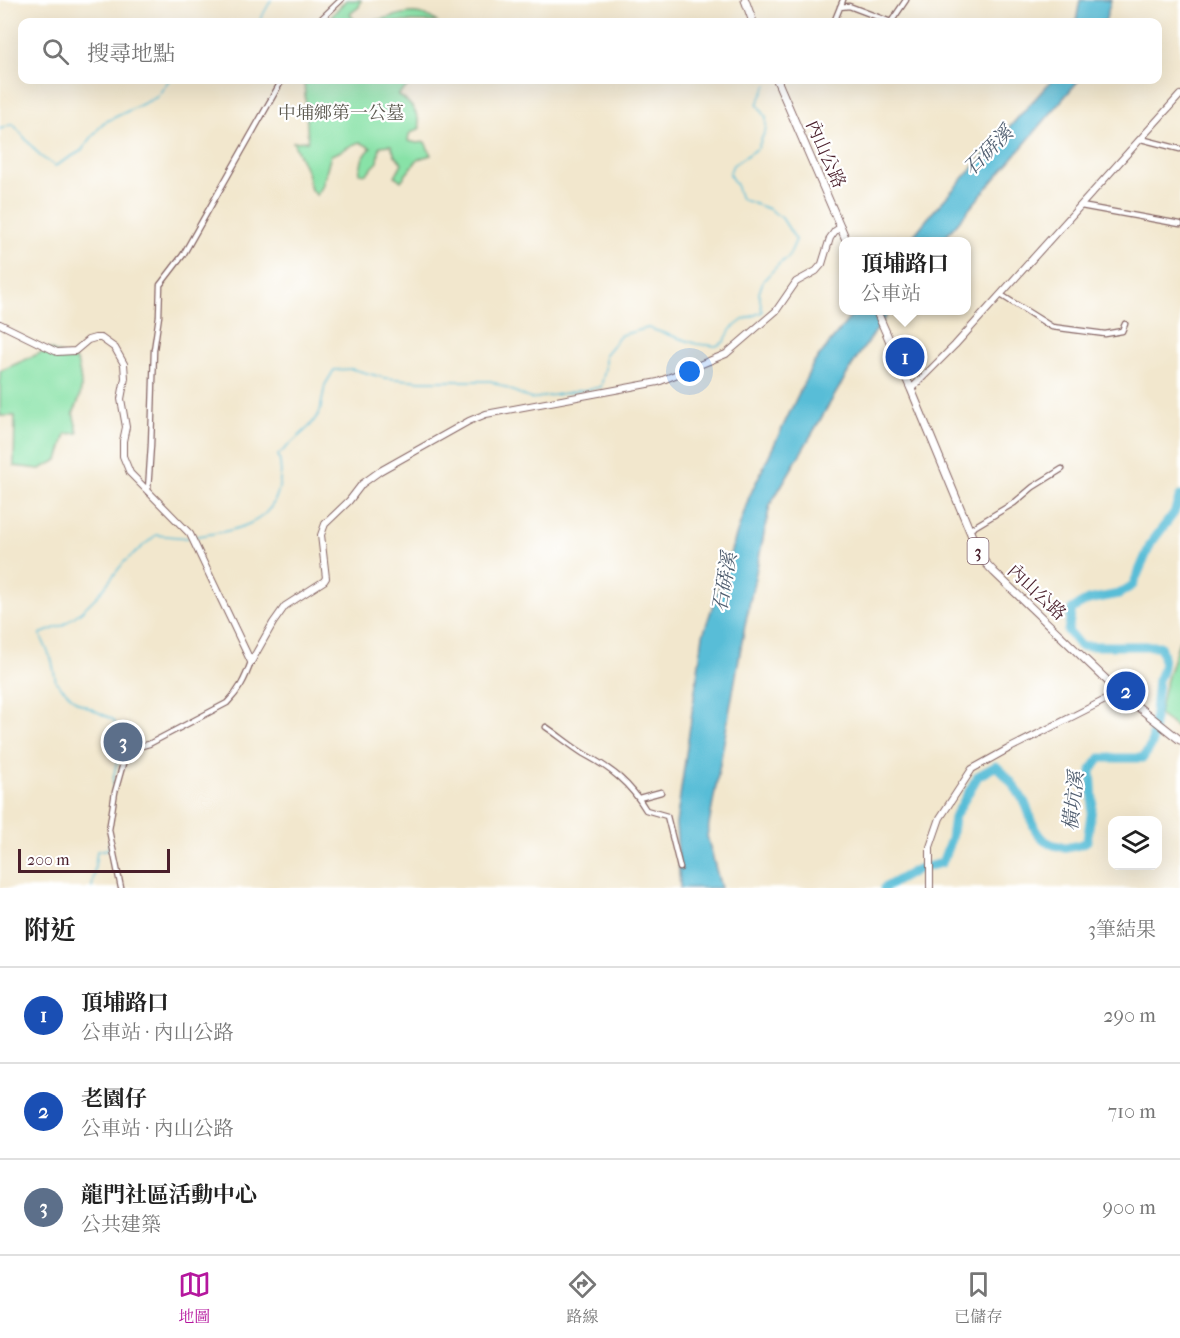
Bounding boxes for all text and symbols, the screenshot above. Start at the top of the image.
search box [18,18,1162,84]
icon: search [39,35,72,68]
text: 搜尋地點 [87,41,175,67]
park label: 中埔鄉第一公墓 [278,103,404,124]
street label: 內山公路 [801,117,850,191]
water label: 石硦溪 [959,120,1019,180]
popup [839,237,971,315]
text: 頂埔路口 [861,251,949,277]
text: 公車站 [861,282,921,305]
pin: 1 [886,334,924,380]
your location [675,357,704,386]
road number: 3 [968,538,988,564]
water label: 石硦溪 [708,549,741,614]
street label: 內山公路 [1003,560,1070,625]
pin: 2 [1106,668,1146,714]
pin: 3 [104,720,142,764]
water label: 橫坑溪 [1059,768,1088,832]
map controls [1108,816,1162,870]
button: layers [1108,816,1162,870]
scale bar [18,846,170,874]
text: 200 m [27,850,70,869]
text: 附近 [24,915,76,946]
text: 3筆結果 [1088,918,1156,941]
text: 頂埔路口 [81,990,169,1016]
text: 1 [40,1004,47,1027]
text: 290 m [1103,1004,1156,1027]
text: 公車站 · 內山公路 [81,1021,234,1044]
text: 老園仔 [81,1086,147,1112]
text: 2 [38,1100,49,1123]
text: 710 m [1107,1100,1156,1123]
text: 公車站 · 內山公路 [81,1117,234,1140]
text: 龍門社區活動中心 [81,1182,257,1208]
text: 3 [39,1196,48,1219]
text: 900 m [1103,1196,1156,1219]
text: 公共建築 [81,1213,161,1236]
tab: 地圖 [178,1268,211,1327]
tab: 路線 [566,1268,599,1327]
tab: 已儲存 [954,1268,1002,1327]

